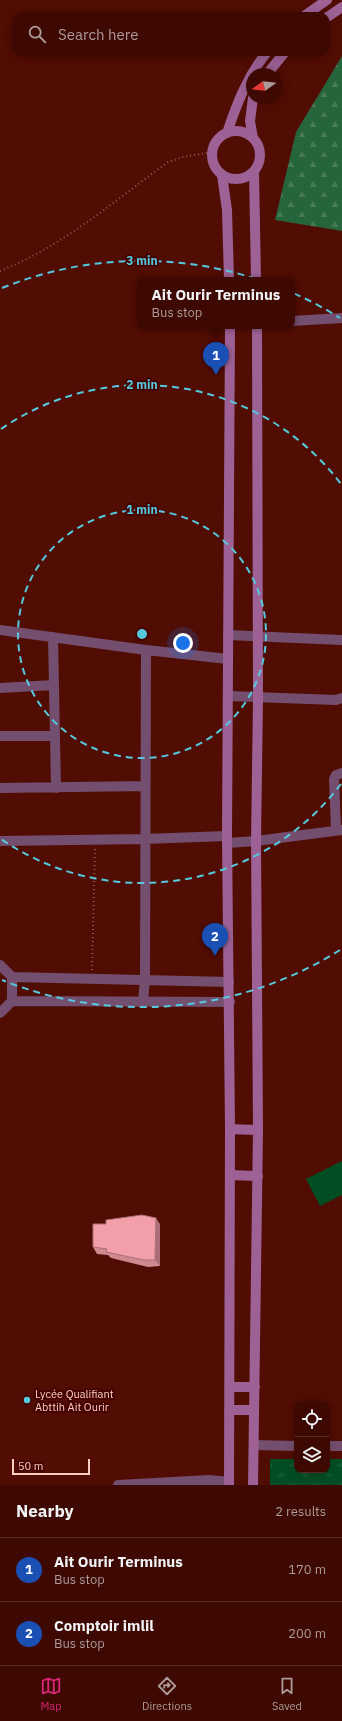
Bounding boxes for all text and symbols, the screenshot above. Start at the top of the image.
search box [12,12,330,56]
icon: search [26,23,48,45]
text: Search here [58,25,138,44]
north arrow [246,68,282,104]
text: 3 min [126,253,158,268]
popup [137,277,295,329]
text: Ait Ourir Terminus [152,285,280,304]
text: Bus stop [152,304,202,321]
pin: 1 [203,342,229,375]
text: 2 min [126,377,158,392]
text: 1 min [126,502,158,517]
centre of rings [135,627,149,641]
your location [173,633,193,653]
pin: 2 [202,923,228,956]
place label: Lycée Qualifiant Abttih Ait Ourir [35,1387,114,1414]
marker: Lycée Qualifiant Abttih Ait Ourir [22,1395,32,1405]
map controls [294,1401,330,1473]
button: locate [294,1401,330,1437]
button: layers [294,1437,330,1473]
scale bar [12,1457,90,1476]
text: 50 m [18,1459,43,1473]
text: Nearby [16,1500,74,1522]
text: 2 results [275,1503,326,1520]
text: Ait Ourir Terminus [54,1552,183,1571]
text: 1 [25,1561,33,1578]
text: 170 m [288,1561,326,1578]
text: Bus stop [54,1571,105,1588]
text: Comptoir imlil [54,1616,154,1635]
text: 2 [25,1625,33,1642]
text: 200 m [288,1625,326,1642]
text: Bus stop [54,1635,105,1652]
tab: Map [40,1675,62,1713]
tab: Directions [142,1675,192,1713]
tab: Saved [272,1675,302,1713]

